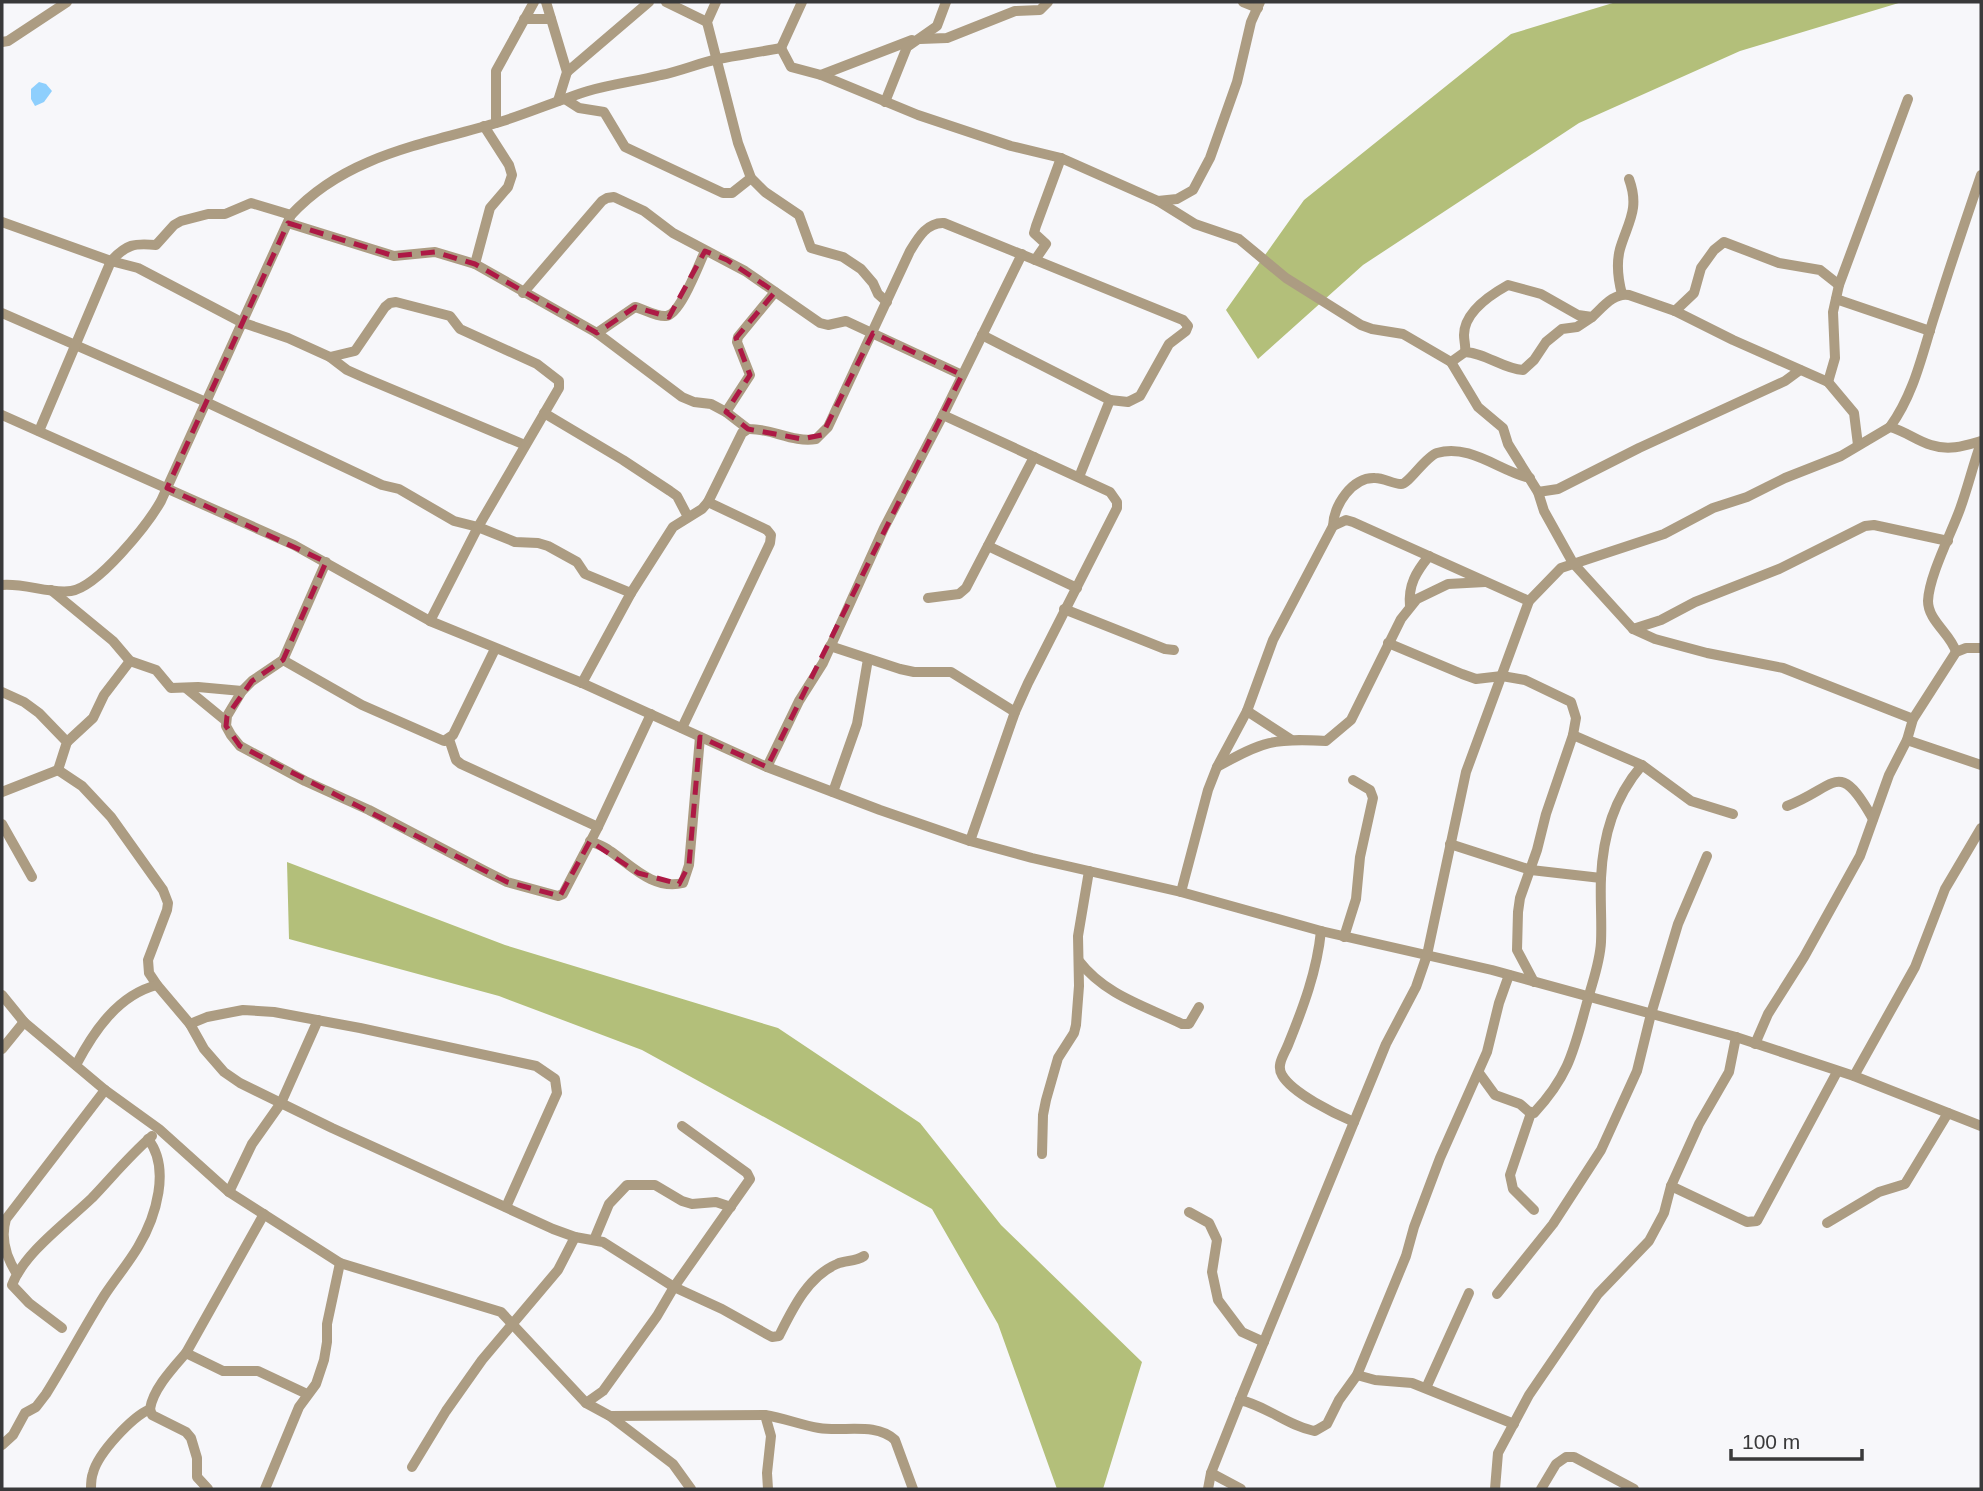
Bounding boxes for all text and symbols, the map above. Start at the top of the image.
scale bar [1731,1418,1862,1462]
text: 100 m [1742,1430,1800,1453]

